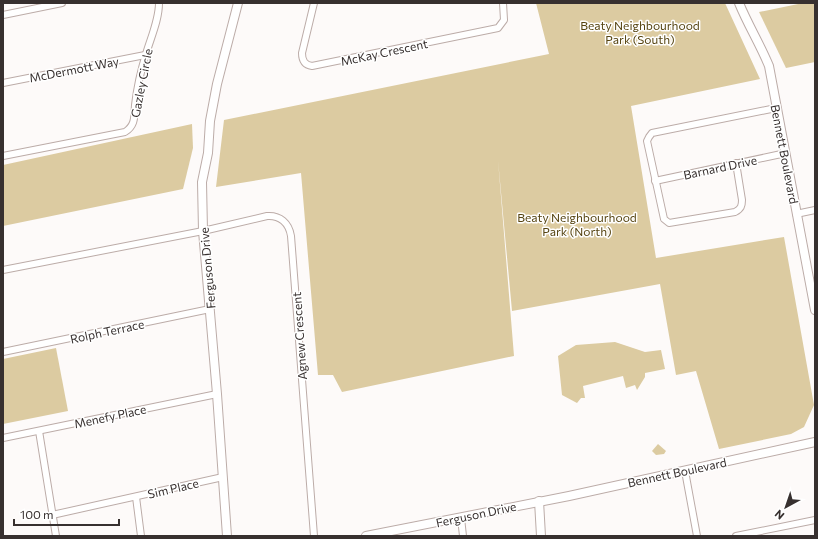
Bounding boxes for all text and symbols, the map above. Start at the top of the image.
park label: Beaty Neighbourhood Park (South) [580,18,700,46]
street label: McKay Crescent [339,36,429,68]
street label: Gazley Circle [127,47,155,119]
street label: McDermott Way [28,53,120,85]
street label: Bennett Boulevard [769,103,802,205]
street label: Barnard Drive [682,152,758,182]
park label: Beaty Neighbourhood Park (North) [517,210,637,238]
street label: Ferguson Drive [196,227,218,309]
street label: Agnew Crescent [289,291,309,380]
street label: Rolph Terrace [69,316,145,346]
street label: Menefy Place [73,402,147,430]
street label: Bennett Boulevard [626,455,728,489]
street label: Sim Place [146,475,200,501]
north arrow [766,487,806,527]
street label: Ferguson Drive [435,499,517,529]
scale bar [14,501,119,527]
text: 100 m [20,507,54,521]
text: N [772,507,787,523]

